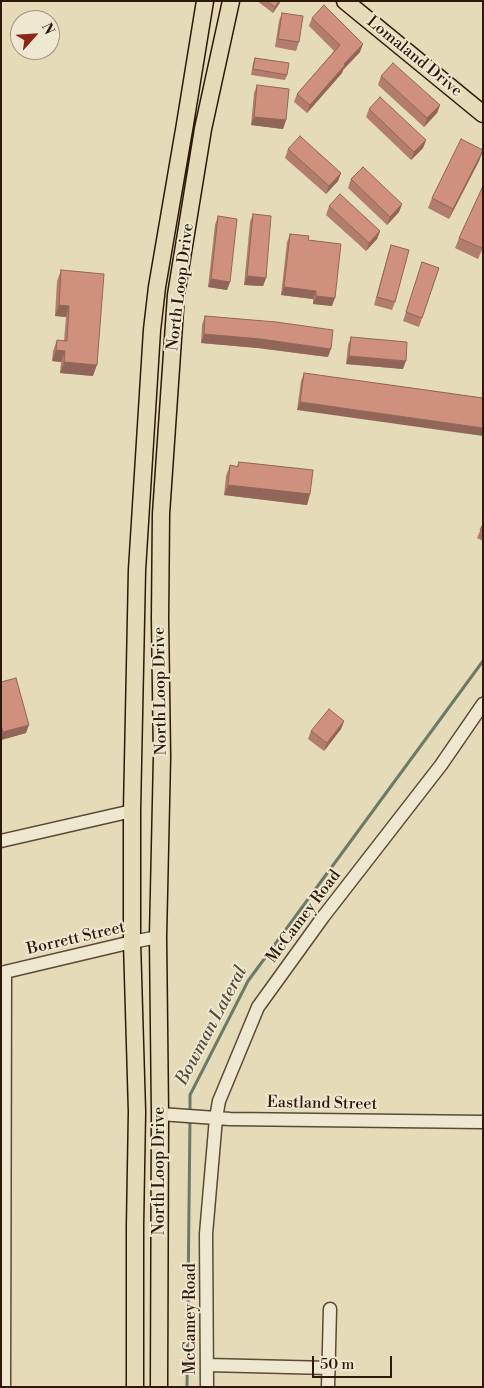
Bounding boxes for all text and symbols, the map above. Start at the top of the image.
north arrow [10,10,60,60]
street label: Lomaland Drive [362,13,466,101]
text: N [37,20,58,38]
street label: North Loop Drive [164,222,198,352]
street label: North Loop Drive [150,627,172,755]
street label: McCamey Road [263,867,345,967]
street label: Borrett Street [25,918,127,960]
water label: Bowman Lateral [172,963,252,1089]
street label: Eastland Street [267,1093,377,1115]
street label: North Loop Drive [150,1107,170,1235]
street label: McCamey Road [181,1263,201,1375]
scale bar [314,1346,394,1378]
text: 50 m [320,1355,354,1374]

